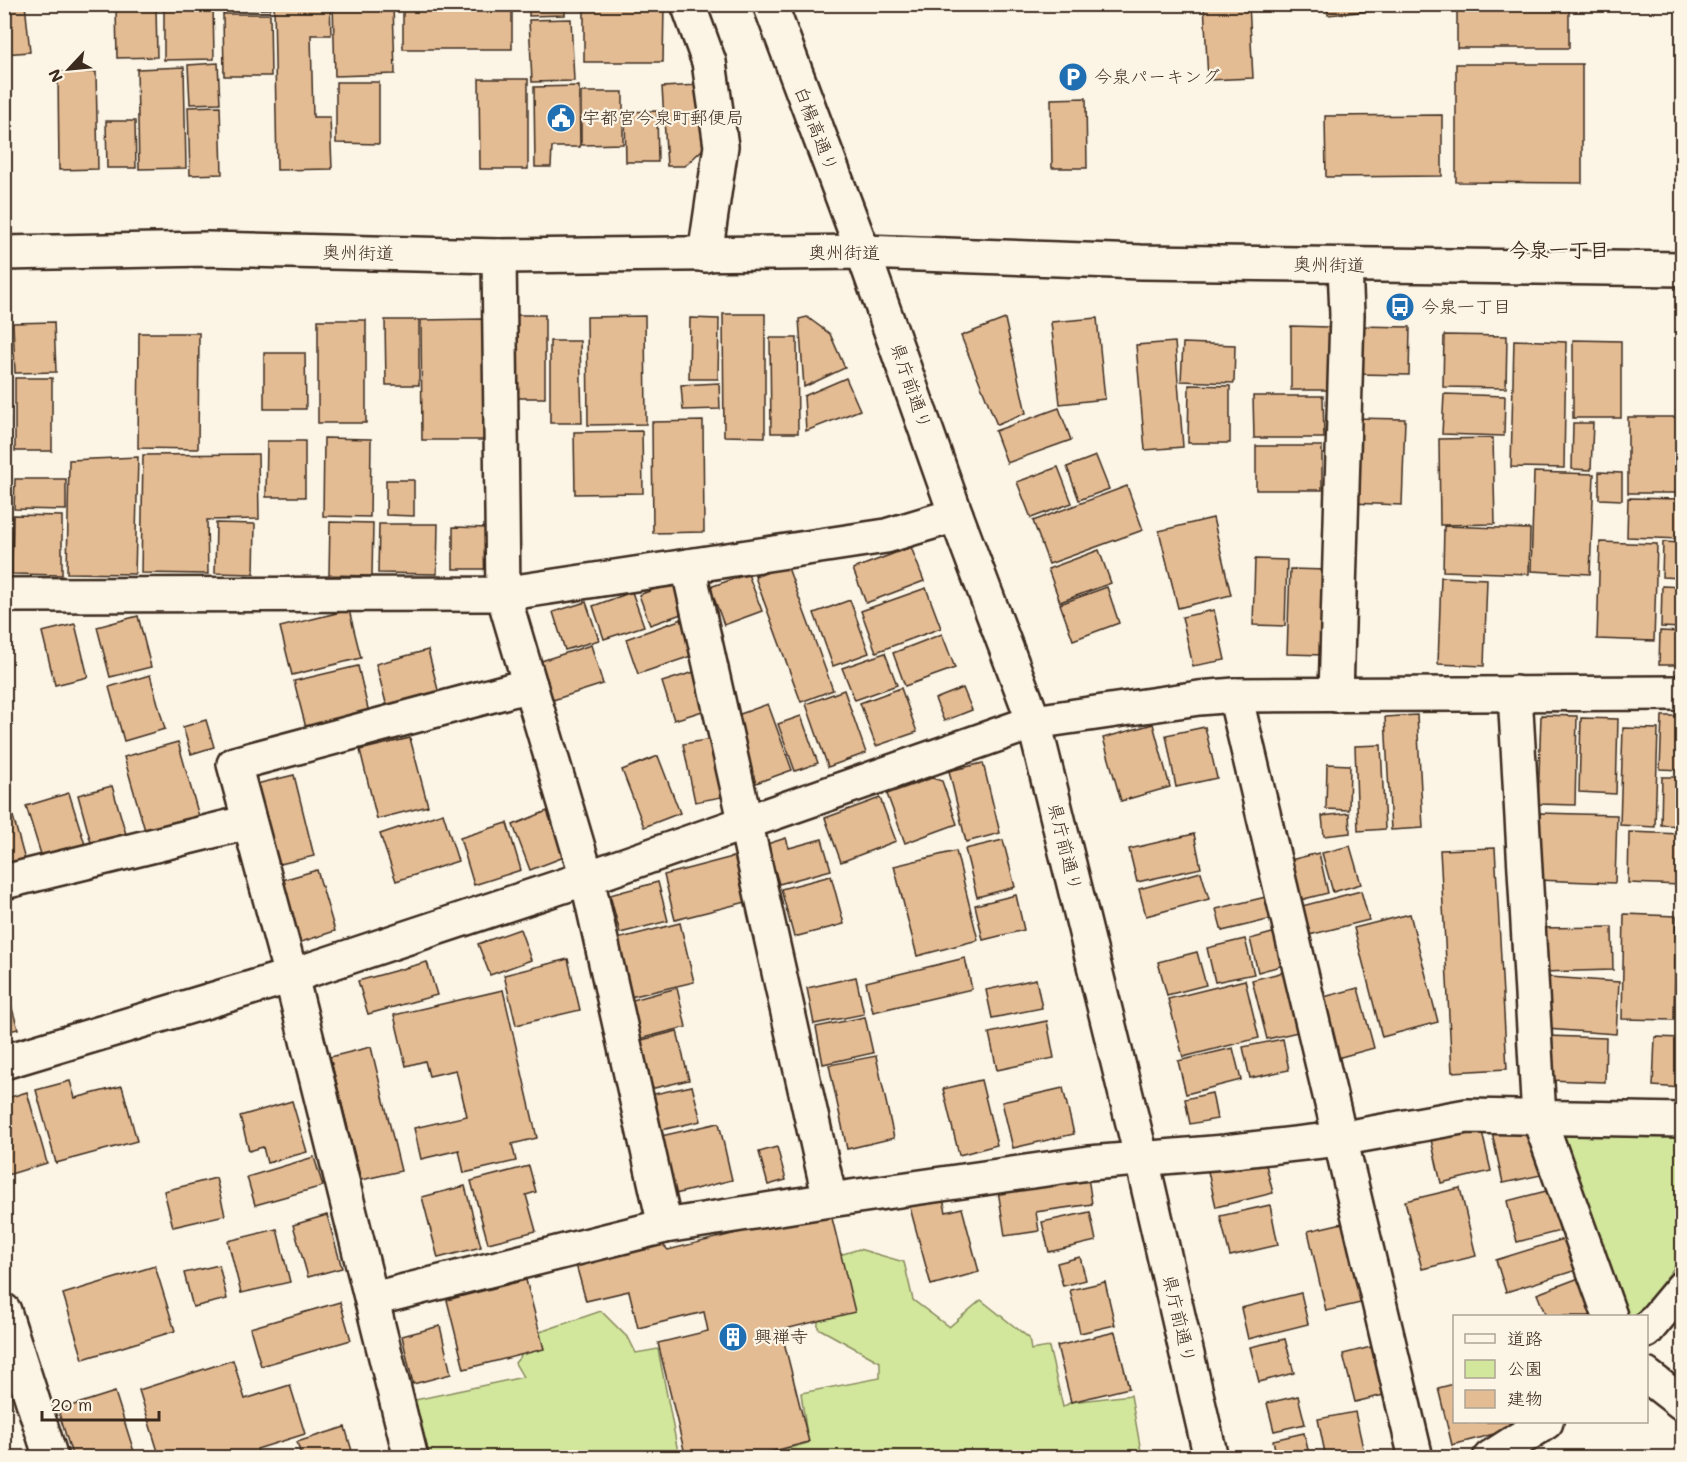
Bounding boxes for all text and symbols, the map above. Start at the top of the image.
north arrow [39,39,99,99]
parking icon: 今泉パーキング [1057,61,1089,93]
place label: 今泉パーキング [1094,64,1220,88]
text: N [43,66,67,86]
street label: 白楊高通り [790,82,844,175]
public building icon: 宇都宮今泉町郵便局 [545,102,577,134]
place label: 宇都宮今泉町郵便局 [582,105,744,129]
district label: 今泉一丁目 [1509,236,1609,262]
street label: 奥州街道 [322,239,394,265]
street label: 奥州街道 [808,240,880,264]
street label: 奥州街道 [1293,251,1365,277]
bus stop icon: 今泉一丁目 [1384,291,1416,323]
place label: 今泉一丁目 [1421,294,1511,318]
street label: 県庁前通り [886,339,938,432]
street label: 県庁前通り [1043,800,1089,893]
street label: 県庁前通り [1158,1272,1202,1365]
legend [1453,1315,1648,1423]
building icon: 興禅寺 [717,1321,749,1353]
place label: 興禅寺 [754,1324,808,1348]
text: 道路 [1507,1326,1543,1350]
text: 公園 [1507,1356,1543,1380]
scale bar [42,1384,159,1422]
text: 建物 [1507,1386,1543,1410]
text: 20 m [51,1392,92,1416]

